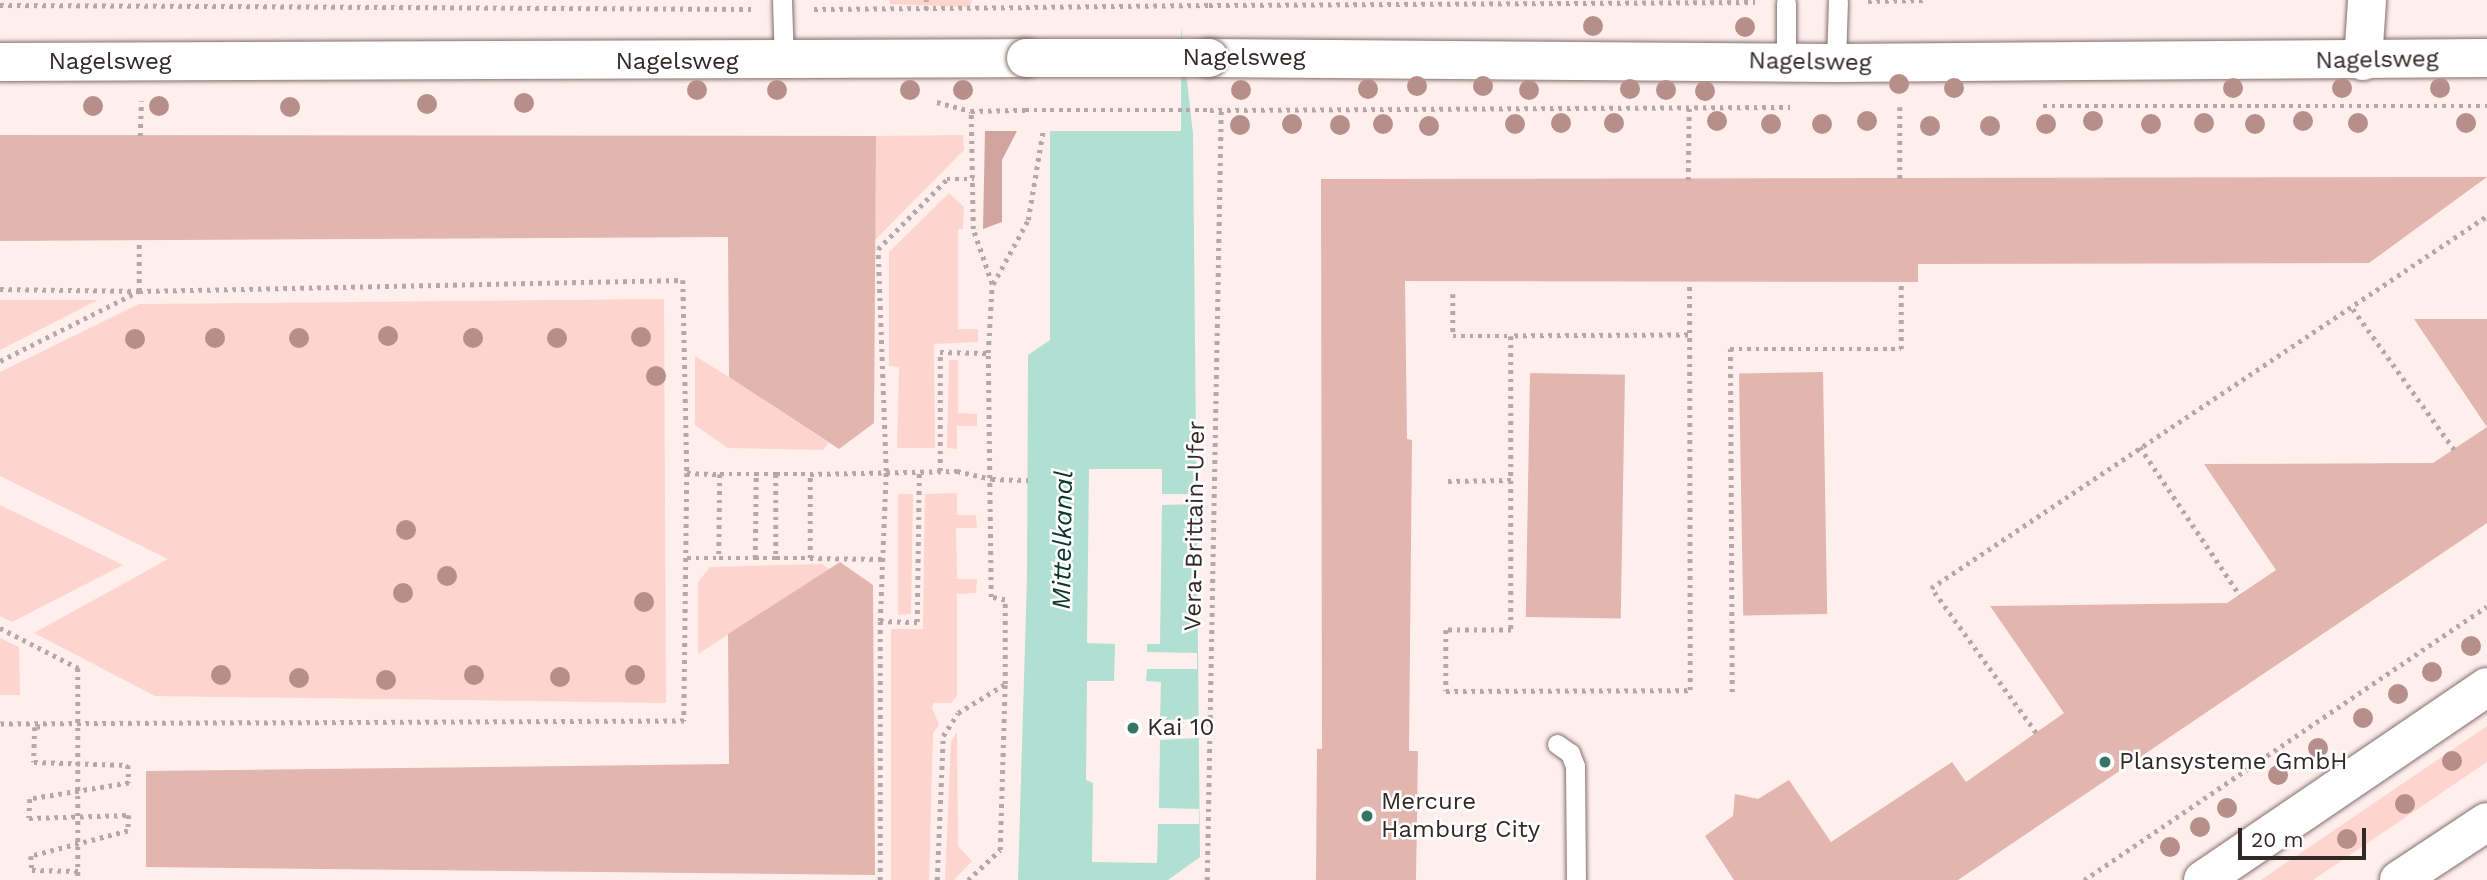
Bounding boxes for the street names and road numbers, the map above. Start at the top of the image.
street label: Nagelsweg [1182,44,1306,72]
street label: Nagelsweg [2315,45,2439,75]
street label: Nagelsweg [1748,47,1872,77]
street label: Nagelsweg [48,48,172,76]
street label: Nagelsweg [615,48,739,76]
street label: Vera-Brittain-Ufer [1179,421,1211,631]

